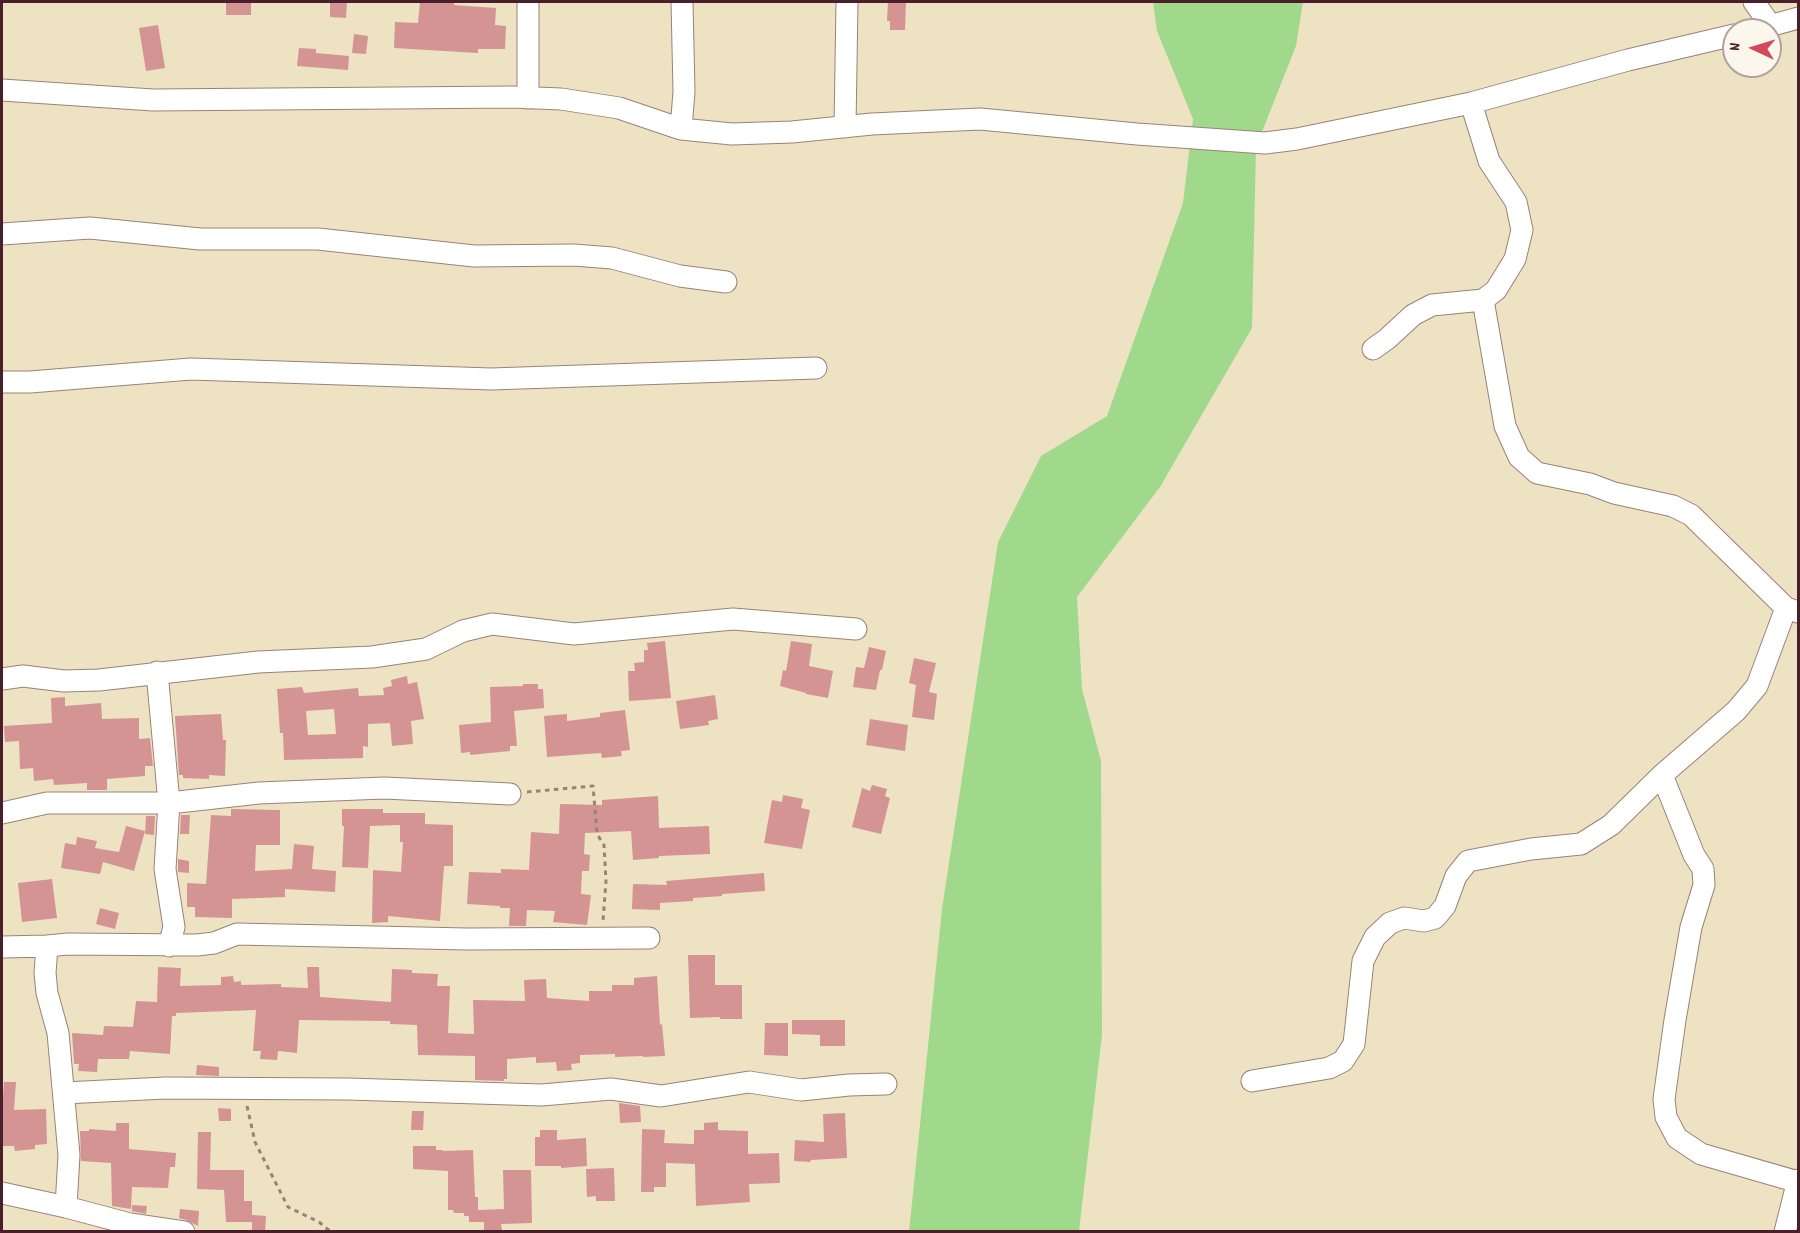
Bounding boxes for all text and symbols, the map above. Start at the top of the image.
north arrow [1722,18,1782,78]
text: N [1724,42,1747,52]

